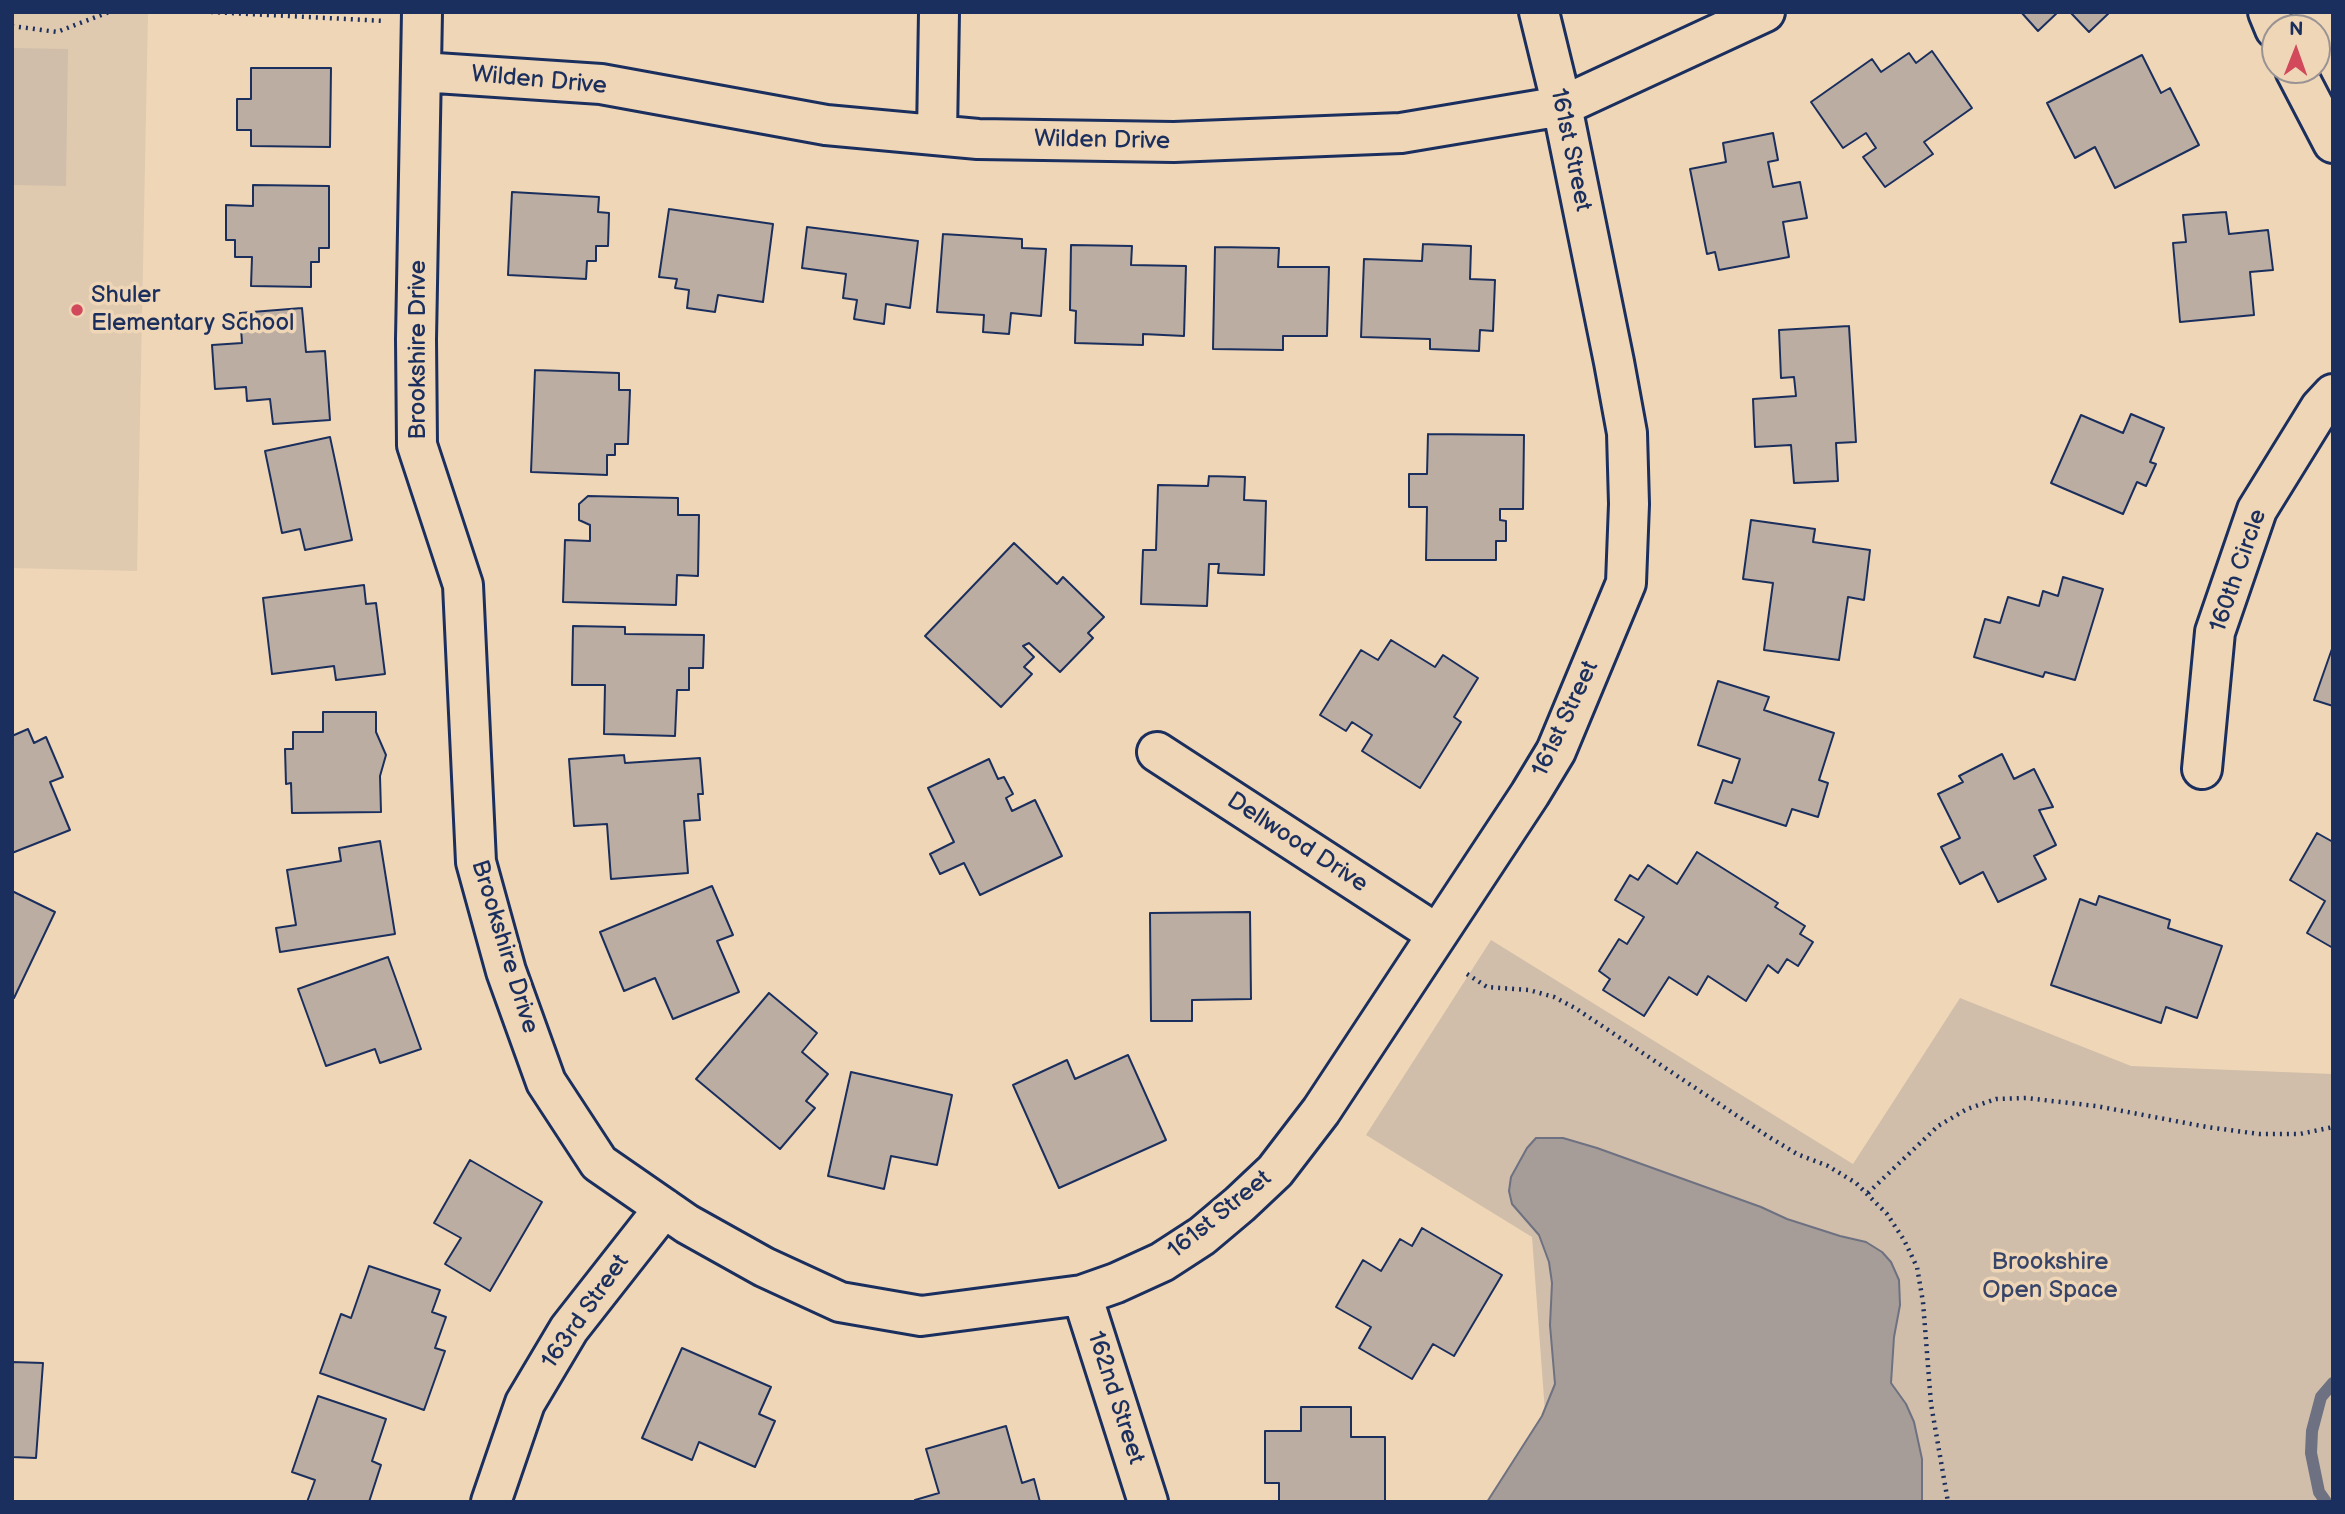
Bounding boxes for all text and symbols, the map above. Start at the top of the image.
north arrow [2261,14,2331,84]
text: N [2289,18,2304,41]
street label: Wilden Drive [470,61,608,101]
street label: 161st Street [1543,86,1597,214]
street label: Wilden Drive [1034,125,1170,157]
street label: Brookshire Drive [405,260,433,440]
place label: Shuler Elementary School [91,282,294,338]
marker: Shuler Elementary School [69,302,85,318]
street label: 160th Circle [2205,506,2273,636]
street label: 161st Street [1527,656,1605,782]
street label: Dellwood Drive [1221,787,1373,899]
street label: Brookshire Drive [464,857,544,1037]
street label: 161st Street [1162,1165,1278,1265]
street label: 163rd Street [536,1249,636,1375]
park label: Brookshire Open Space [1982,1249,2118,1305]
street label: 162nd Street [1080,1328,1150,1468]

